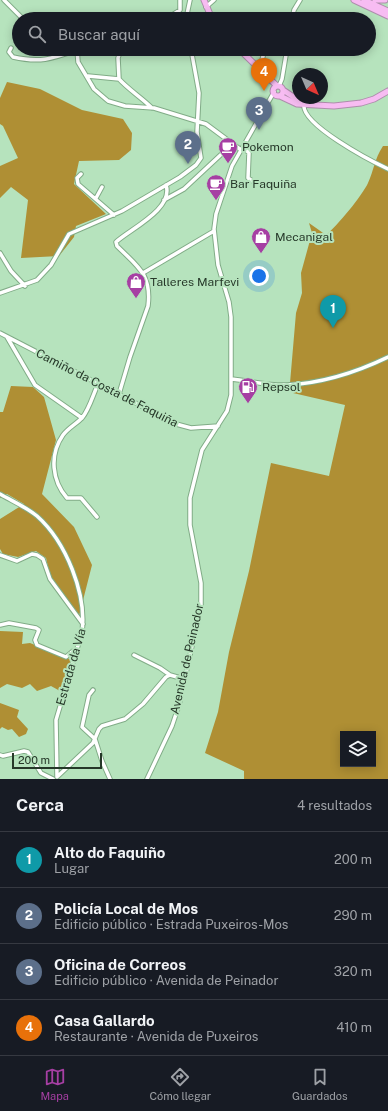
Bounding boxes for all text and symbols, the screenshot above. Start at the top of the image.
search box [12,12,376,56]
icon: search [26,23,48,45]
text: Buscar aquí [58,26,140,43]
pin: 4 [251,58,277,91]
north arrow [292,68,328,104]
pin: 3 [246,97,272,130]
pin: 2 [175,131,201,164]
cafe icon: Pokemon [217,136,239,164]
place label: Pokemon [242,140,294,154]
cafe icon: Bar Faquiña [205,173,227,201]
place label: Bar Faquiña [230,177,297,191]
shop icon: Mecanigal [250,226,272,254]
place label: Mecanigal [275,230,333,244]
your location [249,266,269,286]
shop icon: Talleres Marfevi [125,271,147,299]
place label: Talleres Marfevi [150,275,239,289]
pin: 1 [320,295,346,328]
street label: Camiño da Costa de Faquiña [34,346,180,430]
fuel station icon: Repsol [237,376,259,404]
place label: Repsol [262,380,301,394]
street label: Avenida de Peinador [167,602,207,716]
street label: Estrada da Vía [53,627,89,707]
map controls [340,731,376,767]
button: layers [340,731,376,767]
scale bar [12,751,102,770]
text: 200 m [18,754,50,766]
text: Cerca [16,795,64,815]
text: 4 resultados [297,798,372,813]
text: Alto do Faquiño [54,844,165,861]
text: 1 [26,852,32,867]
text: 200 m [334,852,372,867]
text: Lugar [54,861,89,876]
text: Policía Local de Mos [54,900,198,917]
text: 2 [25,908,33,923]
text: 290 m [334,908,372,923]
text: Edificio público · Estrada Puxeiros-Mos [54,917,288,932]
text: Oficina de Correos [54,956,186,973]
text: 3 [25,964,33,979]
text: 320 m [334,964,372,979]
text: Edificio público · Avenida de Peinador [54,973,279,988]
text: Casa Gallardo [54,1012,155,1029]
text: 4 [25,1020,33,1035]
text: 410 m [336,1020,372,1035]
text: Restaurante · Avenida de Puxeiros [54,1029,258,1044]
tab: Mapa [40,1066,69,1102]
tab: Cómo llegar [150,1066,211,1102]
tab: Guardados [292,1066,348,1102]

